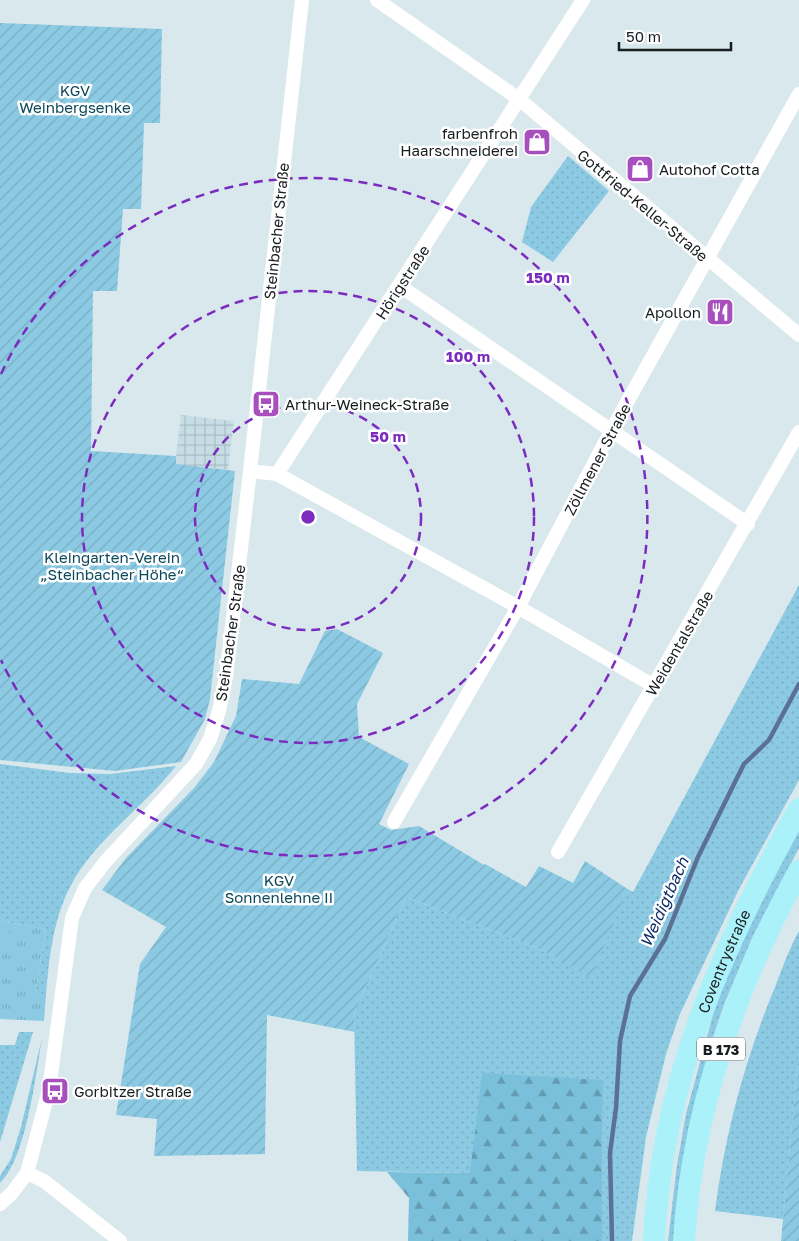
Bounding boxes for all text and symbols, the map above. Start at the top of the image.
scale bar [619,20,732,52]
text: 50 m [626,27,661,45]
park label: KGV Weinbergsenke [19,81,131,116]
place label: farbenfroh Haarschneiderei [400,124,518,159]
shop icon: farbenfroh Haarschneiderei [522,127,552,157]
street label: Gottfried-Keller-Straße [574,145,712,265]
shop icon: Autohof Cotta [625,154,655,184]
place label: Autohof Cotta [659,160,760,178]
street label: Steinbacher Straße [260,161,292,300]
street label: Hörigstraße [371,241,433,323]
text: 150 m [526,268,570,286]
restaurant icon: Apollon [705,297,735,327]
place label: Apollon [645,303,701,321]
text: 100 m [446,347,490,365]
bus stop icon: Arthur-Weineck-Straße [251,389,281,419]
place label: Arthur-Weineck-Straße [285,395,450,413]
street label: Zöllmener Straße [560,400,634,518]
text: 50 m [370,427,406,445]
centre of rings [299,508,317,526]
park label: Kleingarten-Verein „Steinbacher Höhe“ [40,548,184,583]
street label: Steinbacher Straße [212,563,249,702]
street label: Weidentalstraße [642,587,717,699]
water label: Weidigtbach [635,853,693,950]
park label: KGV Sonnenlehne II [225,871,333,906]
street label: Coventrystraße [694,906,754,1016]
road number: B 173 [697,1038,745,1060]
bus stop icon: Gorbitzer Straße [40,1076,70,1106]
place label: Gorbitzer Straße [74,1082,192,1100]

